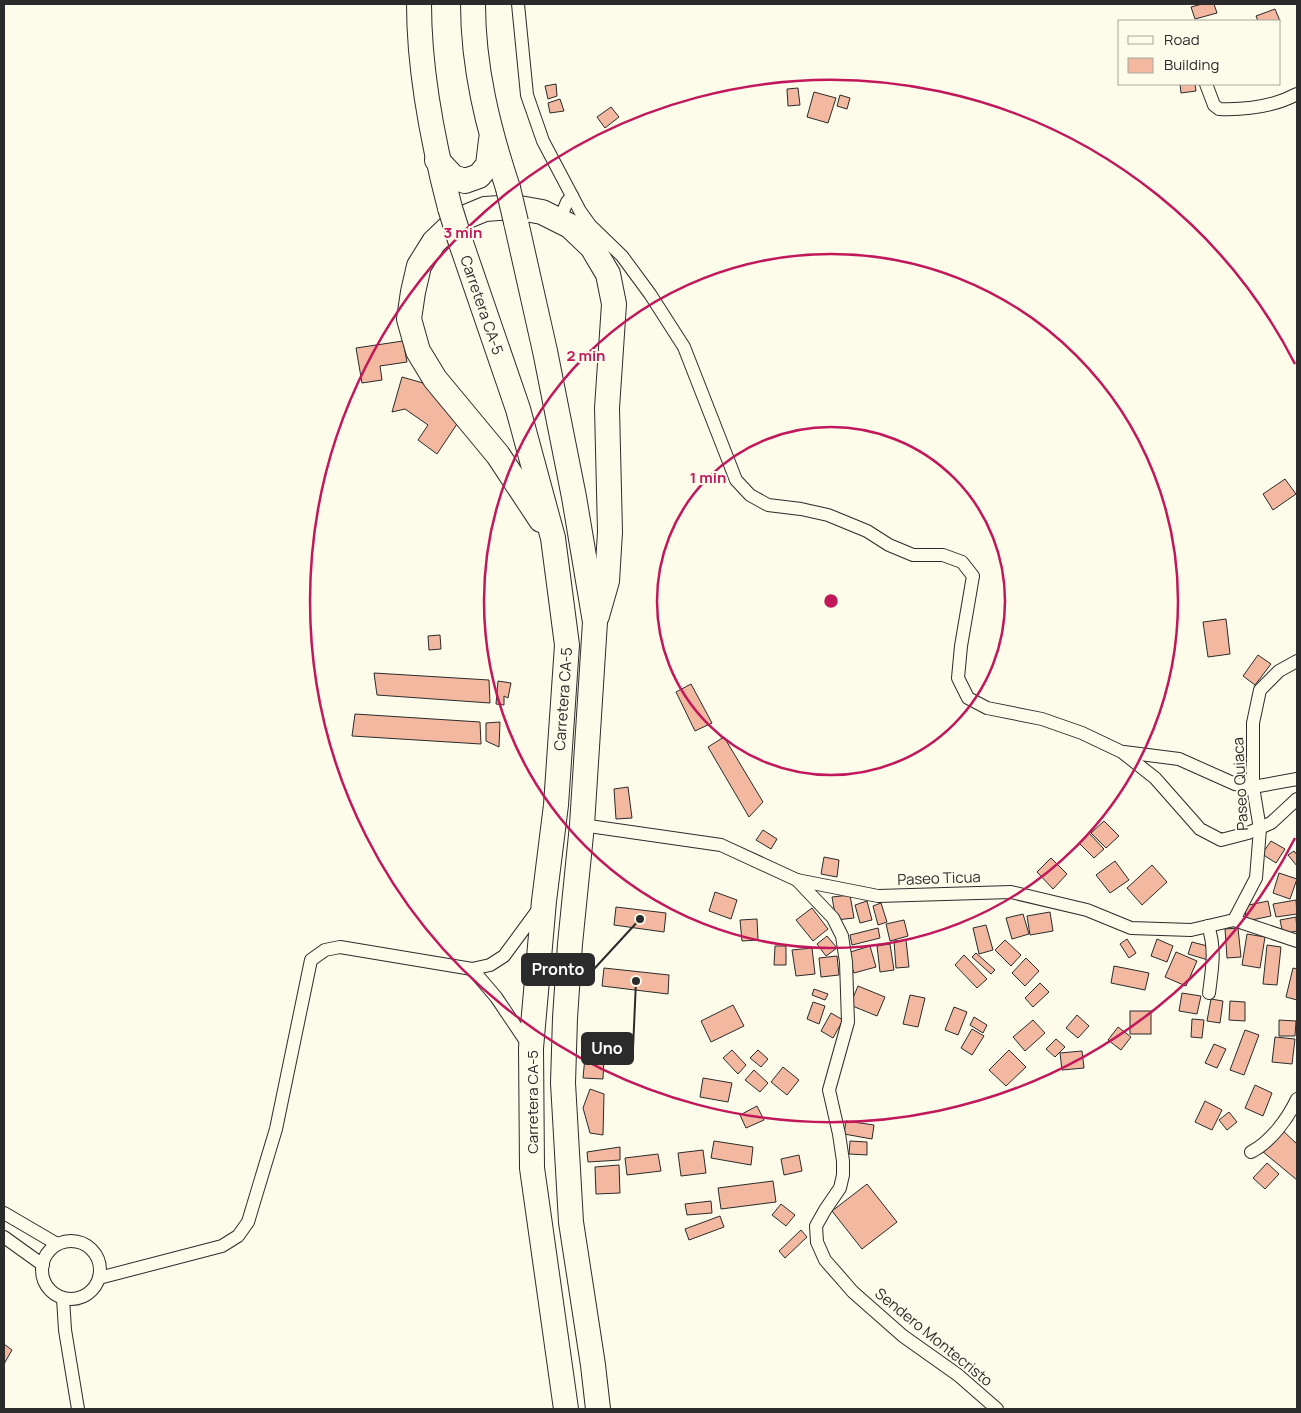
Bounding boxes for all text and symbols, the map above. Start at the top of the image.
legend [1118,20,1281,85]
text: Road [1164,29,1200,50]
text: Building [1164,54,1219,75]
text: 3 min [444,222,482,243]
street label: Carretera CA-5 [455,253,509,357]
text: 2 min [566,345,606,366]
text: 1 min [690,467,726,488]
centre of rings [822,592,840,610]
street label: Carretera CA-5 [549,647,577,751]
street label: Paseo Quiaca [1227,737,1253,831]
street label: Paseo Ticua [897,866,981,890]
callout: Pronto [522,954,594,985]
text: Pronto [532,958,584,980]
callout: Uno [582,1033,633,1064]
text: Uno [591,1037,623,1059]
street label: Carretera CA-5 [522,1050,543,1154]
street label: Sendero Montecristo [871,1283,997,1391]

